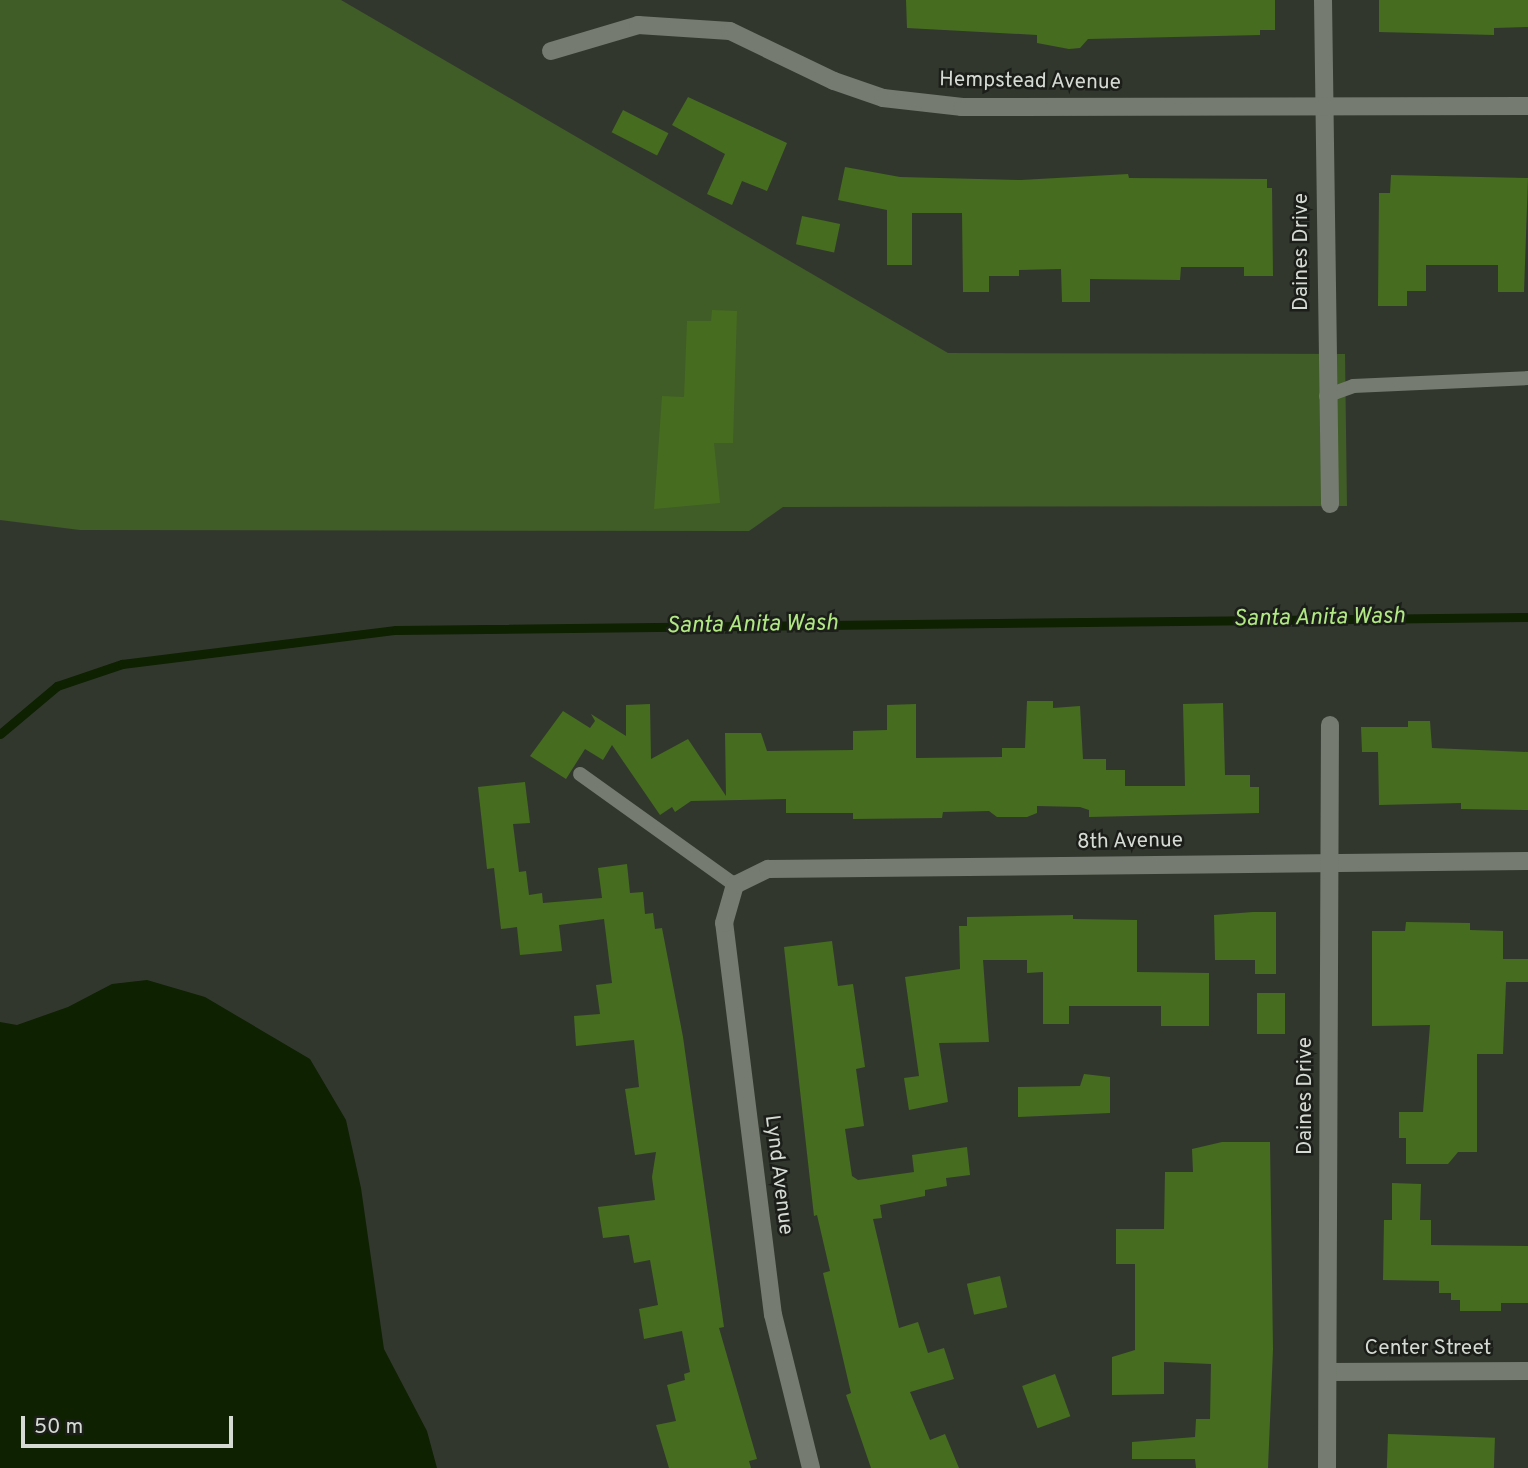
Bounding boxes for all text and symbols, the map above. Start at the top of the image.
street label: Hempstead Avenue [938,68,1122,96]
street label: Daines Drive [1289,193,1315,311]
water label: Santa Anita Wash [1232,604,1406,634]
water label: Santa Anita Wash [665,611,839,641]
street label: 8th Avenue [1076,828,1184,856]
street label: Daines Drive [1293,1037,1319,1155]
street label: Lynd Avenue [758,1113,798,1237]
street label: Center Street [1365,1336,1491,1362]
scale bar [24,1402,236,1446]
text: 50 m [34,1414,83,1441]

